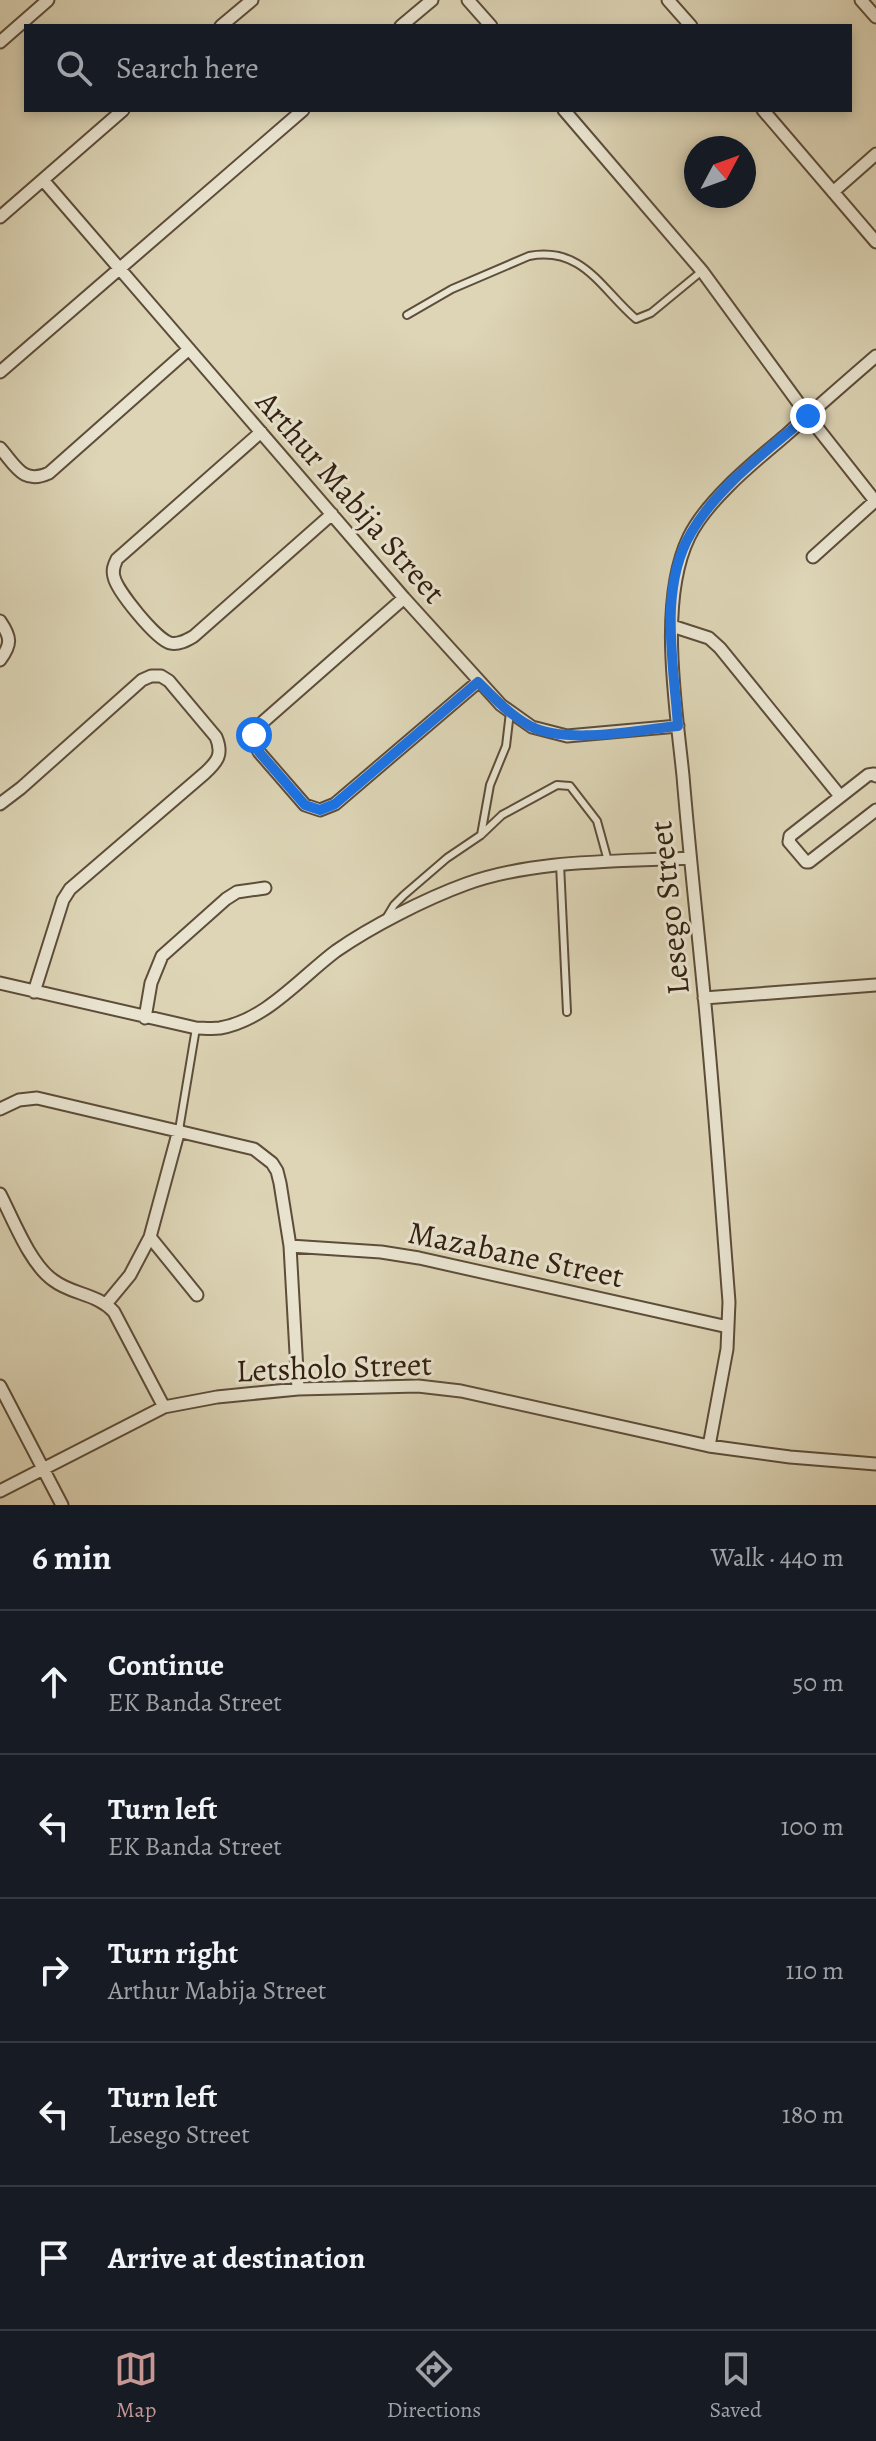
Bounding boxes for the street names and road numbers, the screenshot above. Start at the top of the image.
street label: Arthur Mabija Street [246,380,456,613]
street label: Lesego Street [638,819,700,997]
street label: Mazabane Street [404,1210,628,1298]
street label: Letsholo Street [235,1342,433,1392]

